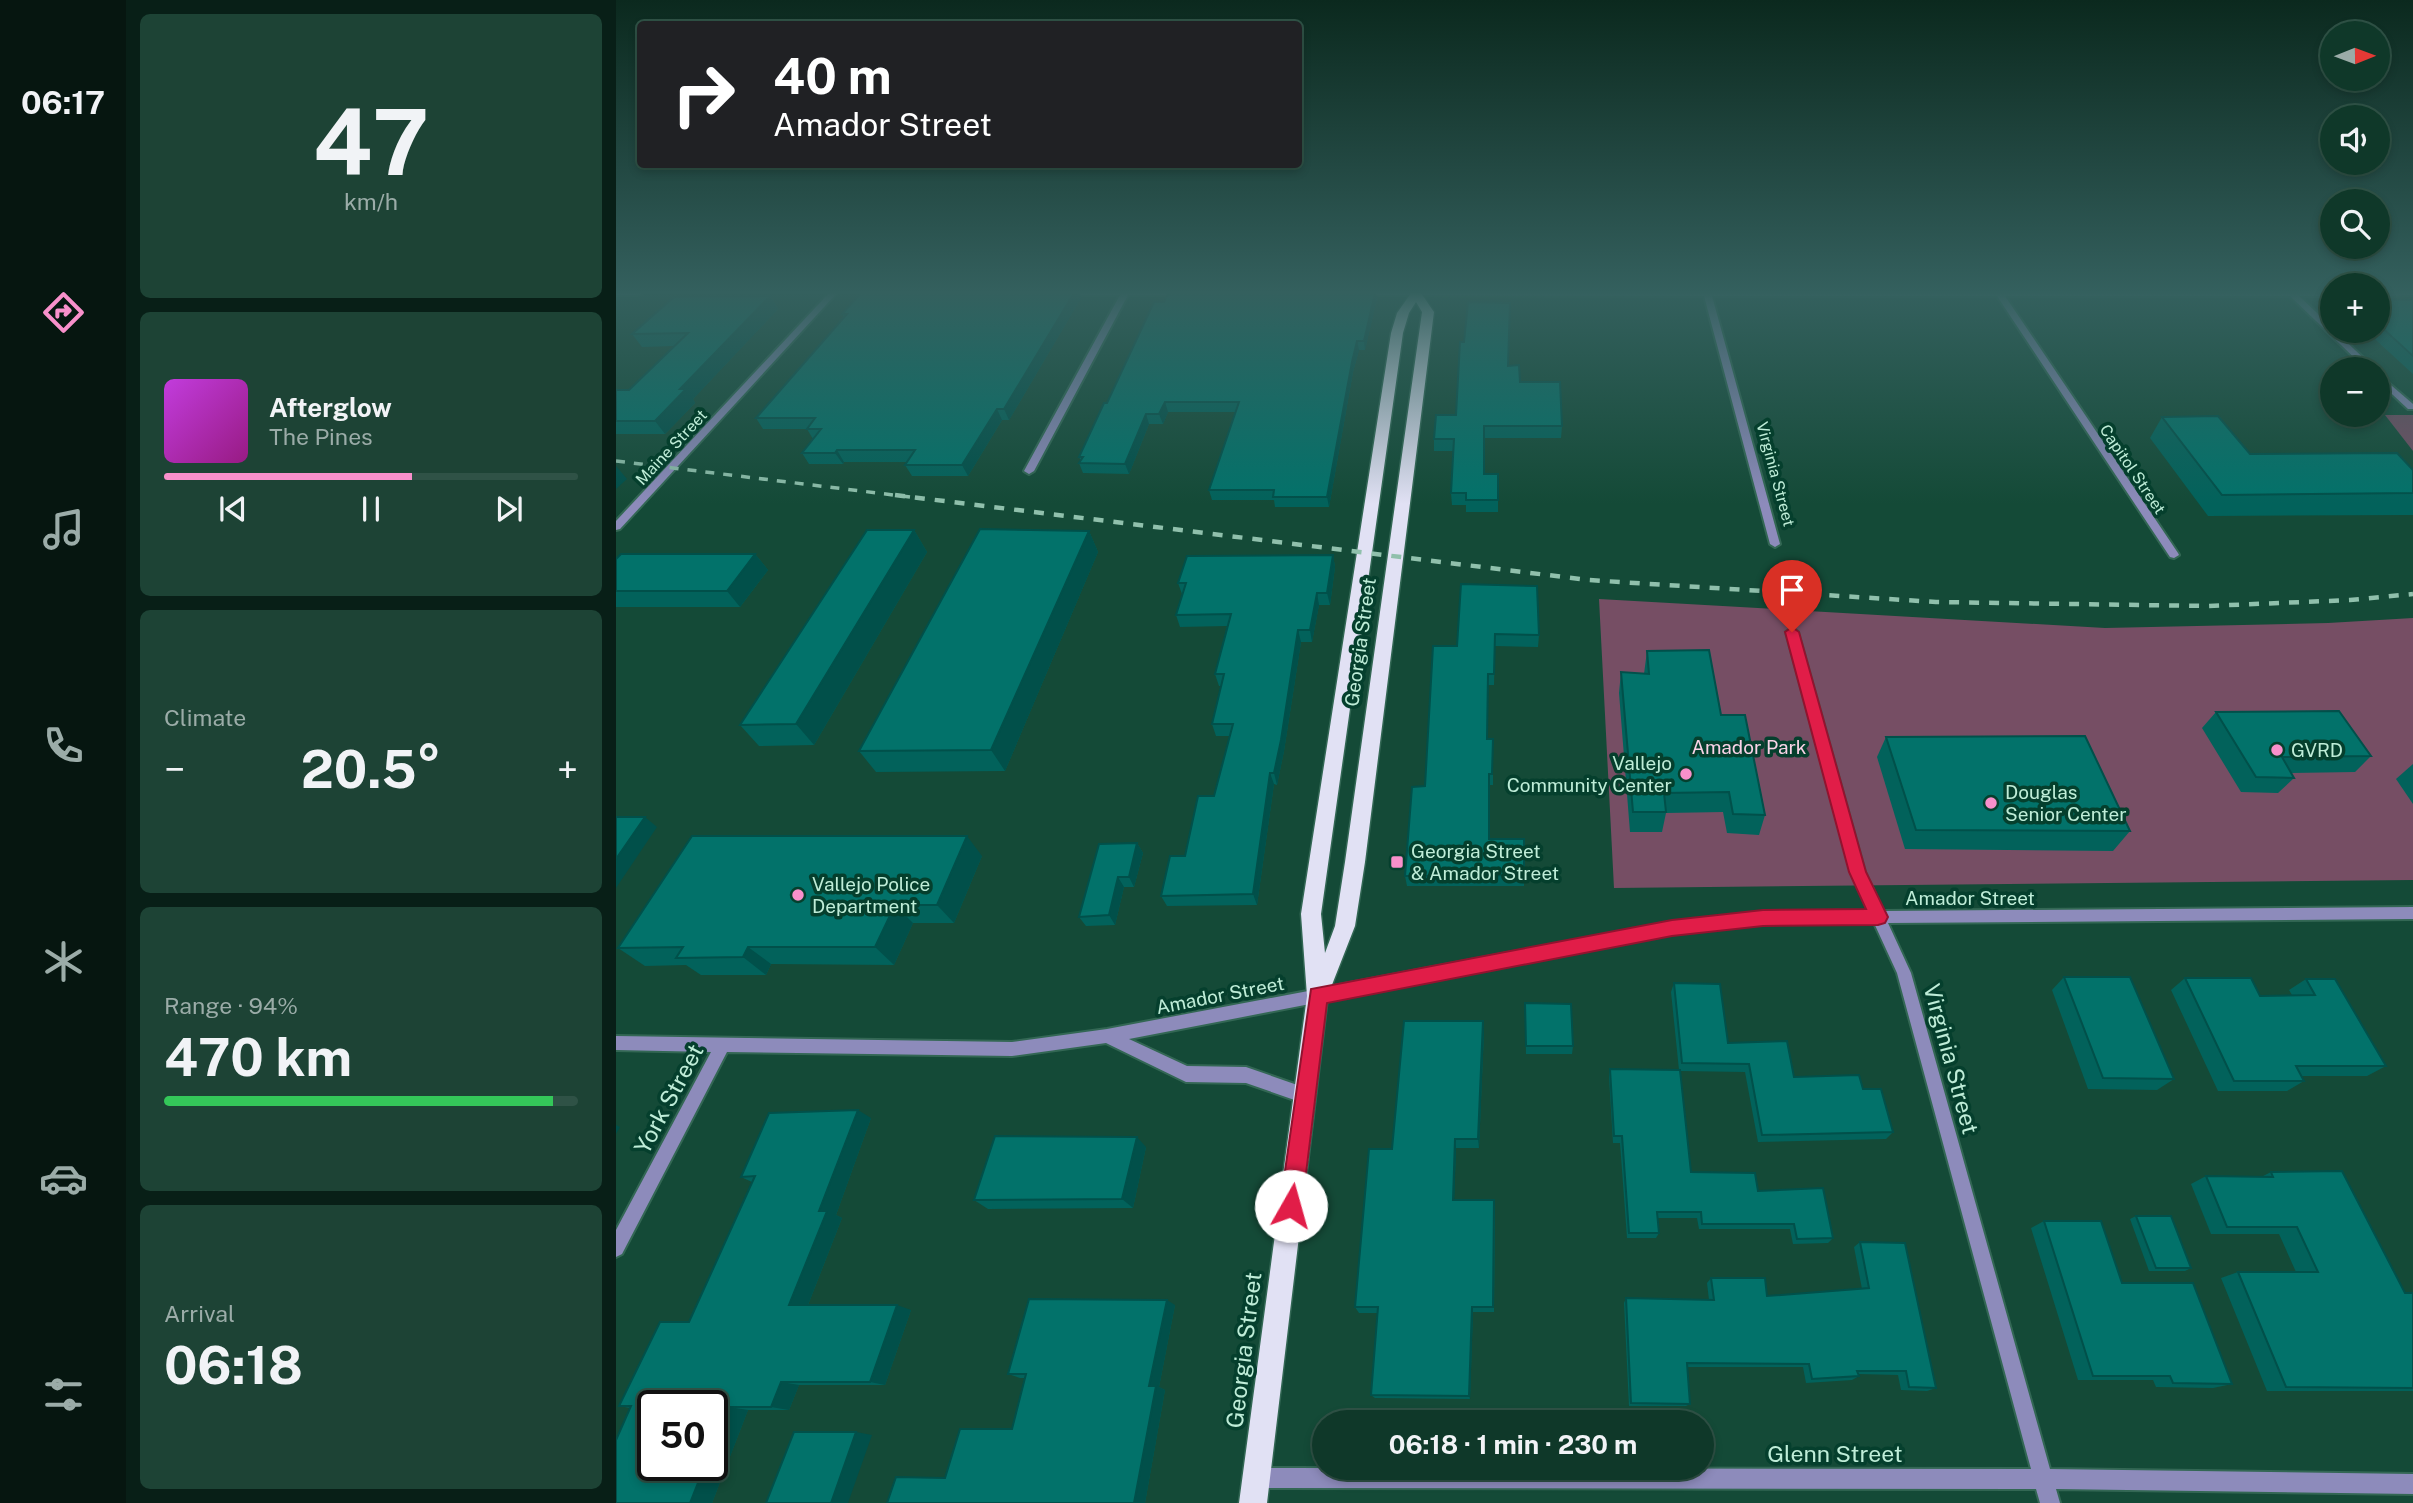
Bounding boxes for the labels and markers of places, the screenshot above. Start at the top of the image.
pin [1762,560,1822,632]
place label: GVRD [2291,739,2343,761]
marker: GVRD [2269,742,2285,758]
place label: Vallejo Community Center [1507,752,1672,796]
marker: Vallejo Community Center [1678,766,1694,782]
place label: Douglas Senior Center [2005,781,2127,825]
marker: Douglas Senior Center [1983,795,1999,811]
place label: Georgia Street & Amador Street [1411,840,1559,884]
marker: Georgia Street & Amador Street [1389,854,1405,870]
place label: Vallejo Police Department [812,873,930,917]
marker: Vallejo Police Department [790,887,806,903]

